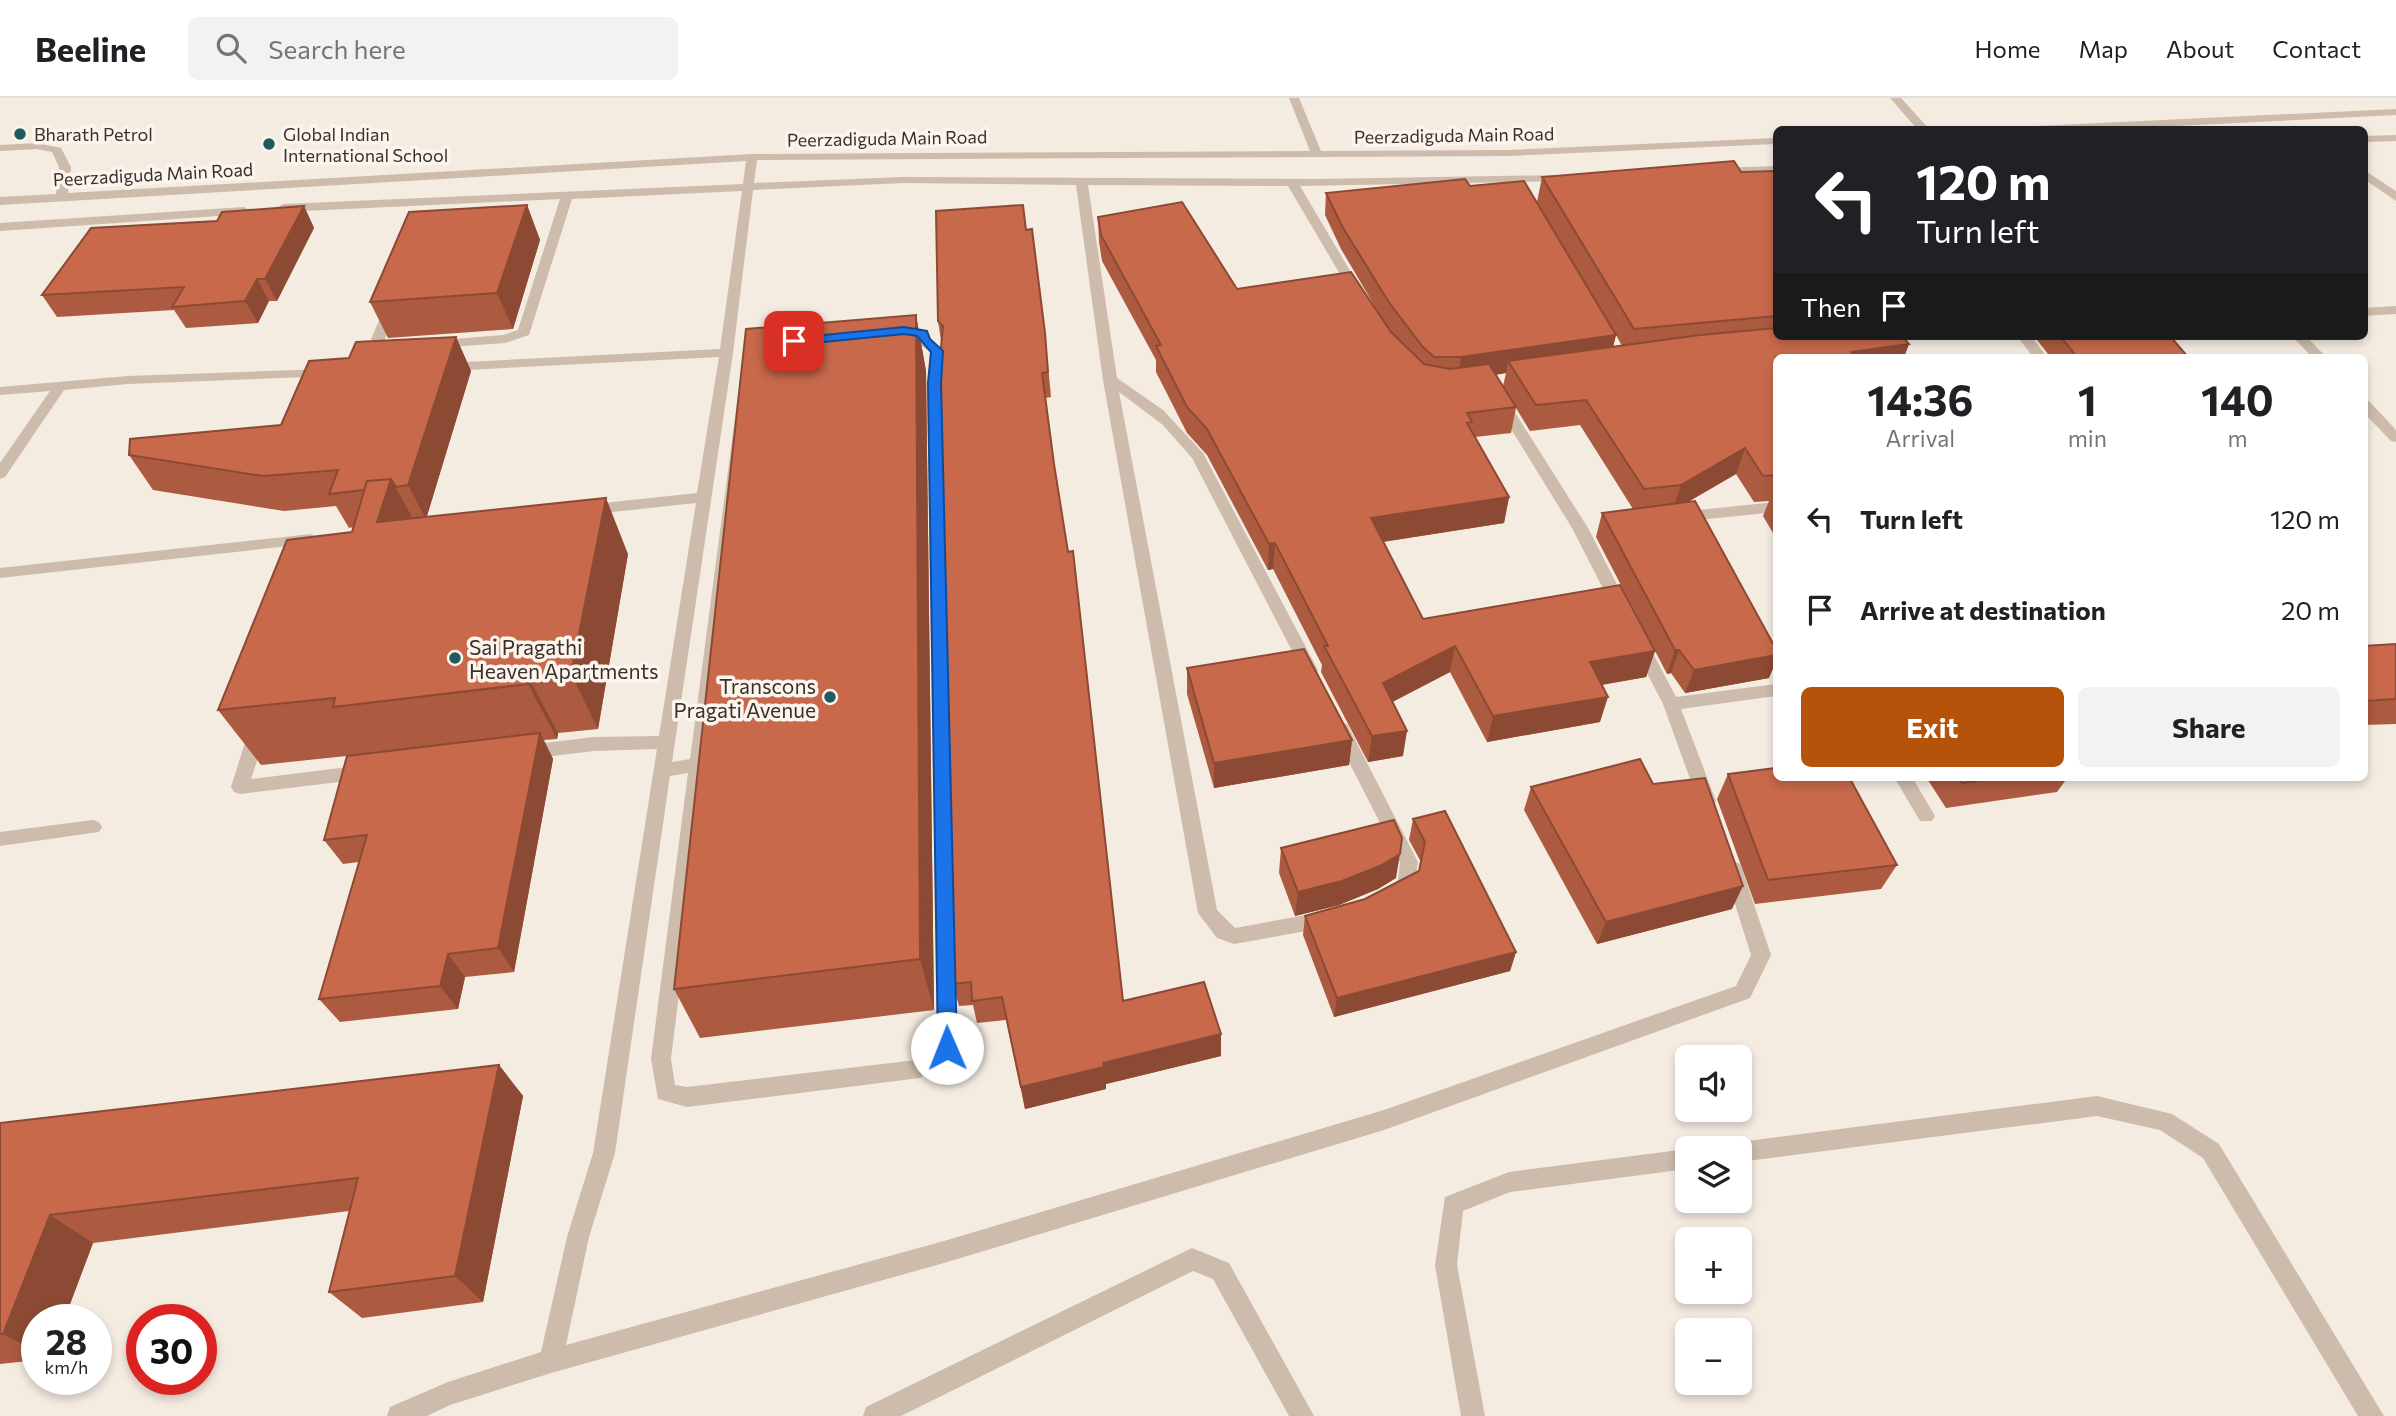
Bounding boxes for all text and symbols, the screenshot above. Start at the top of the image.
search box [188,17,678,80]
text: Beeline [35,28,146,69]
icon: search [212,29,250,67]
text: Search here [268,33,406,64]
text: Home [1975,34,2041,63]
text: Map [2079,34,2128,63]
text: About [2166,34,2234,63]
text: Contact [2272,34,2361,63]
street label: Peerzadiguda Main Road [1354,122,1554,148]
place label: Bharath Petrol [34,123,153,145]
place label: Global Indian International School [283,123,448,166]
street label: Peerzadiguda Main Road [787,125,987,151]
marker: Bharath Petrol [12,126,28,142]
marker: Global Indian International School [261,136,277,152]
text: 120 m [1916,150,2050,210]
icon: left [1801,154,1892,245]
street label: Peerzadiguda Main Road [52,158,254,190]
text: Turn left [1916,210,2040,250]
icon: arrive [1875,287,1913,325]
text: Then [1801,291,1861,322]
pin [764,311,824,371]
icon: arrive [775,322,813,360]
text: 14:36 [1867,373,1973,425]
text: 1 [2078,373,2097,425]
text: 140 [2201,373,2274,425]
text: Arrival [1886,424,1955,452]
text: min [2068,424,2107,452]
text: m [2227,424,2247,452]
icon: left [1801,500,1839,538]
text: Turn left [1860,503,1963,534]
text: 120 m [2270,503,2340,534]
icon: arrive [1801,591,1839,629]
text: Arrive at destination [1860,594,2106,625]
text: 20 m [2281,594,2340,625]
place label: Sai Pragathi Heaven Apartments [469,634,659,683]
marker: Sai Pragathi Heaven Apartments [447,650,463,666]
place label: Transcons Pragati Avenue [673,673,816,722]
button: Exit [1801,687,2064,767]
button: Share [2078,687,2340,767]
marker: Transcons Pragati Avenue [822,689,838,705]
position arrow [910,1011,984,1085]
map controls [1675,1045,1752,1395]
button: sound [1675,1045,1752,1122]
button: layers [1675,1136,1752,1213]
button: + [1675,1227,1752,1304]
speed limit sign: 30 [126,1304,217,1395]
button: − [1675,1318,1752,1395]
text: 28 [46,1319,87,1362]
text: km/h [45,1356,88,1378]

